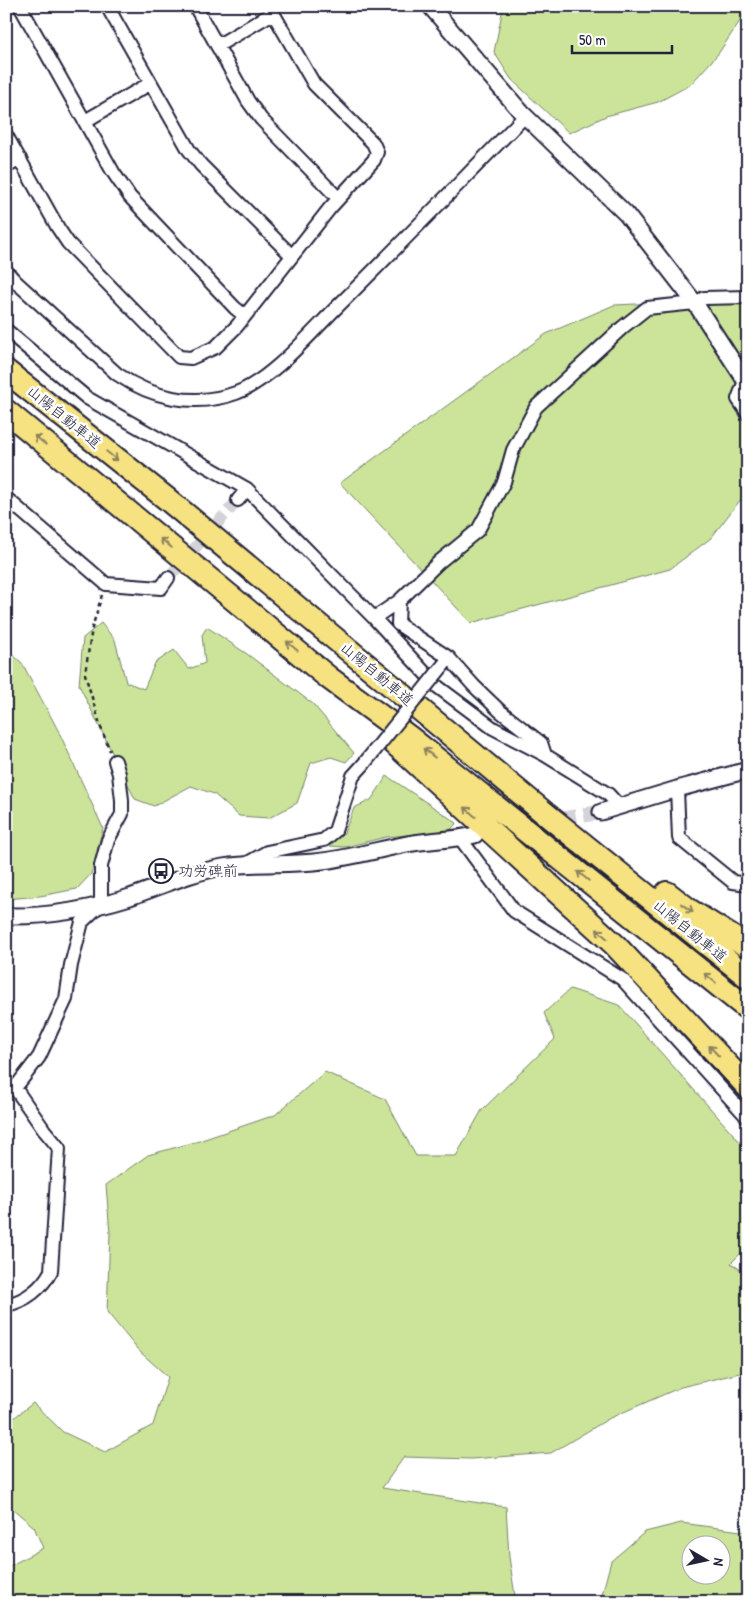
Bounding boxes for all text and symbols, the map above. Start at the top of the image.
scale bar [572,22,672,54]
text: 50 m [579,29,606,50]
street label: 山陽自動車道 [23,380,106,453]
one-way arrow [34,434,47,446]
one-way arrow [106,450,119,461]
one-way arrow [160,537,173,548]
street label: 山陽自動車道 [336,637,419,711]
one-way arrow [285,641,298,652]
one-way arrow [422,748,436,758]
one-way arrow [463,806,476,818]
bus stop icon: 功労碑前 [148,858,174,884]
place label: 功労碑前 [178,860,238,881]
one-way arrow [577,870,590,881]
street label: 山陽自動車道 [649,894,732,967]
one-way arrow [680,903,694,913]
one-way arrow [596,928,609,939]
one-way arrow [704,973,717,984]
one-way arrow [708,1045,720,1057]
north arrow [682,1536,732,1586]
text: N [709,1557,729,1568]

